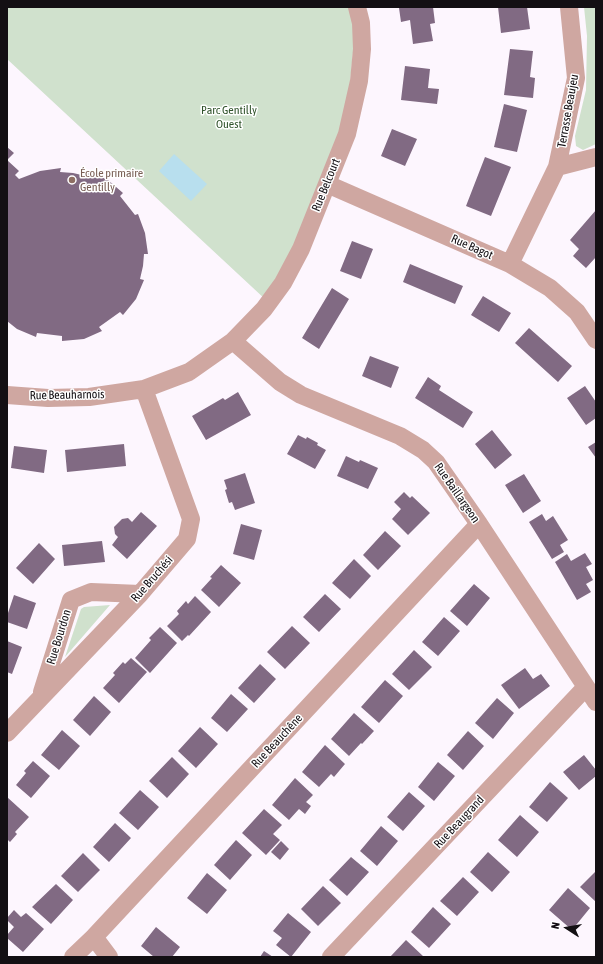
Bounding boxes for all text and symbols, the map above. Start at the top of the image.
street label: Terrasse Beaujeu [554,73,582,149]
park label: Parc Gentilly Ouest [201,103,257,131]
street label: Rue Belcourt [309,156,343,214]
place label: École primaire Gentilly [80,166,143,194]
marker: École primaire Gentilly [67,175,77,185]
street label: Rue Bagot [449,231,495,263]
street label: Rue Beauharnois [29,387,105,403]
street label: Rue Baillargeon [431,460,483,526]
street label: Rue Bruchési [128,553,176,605]
street label: Rue Bourdon [44,608,74,666]
street label: Rue Beauchêne [248,711,306,771]
street label: Rue Beaugrand [431,793,487,851]
north arrow [547,908,587,948]
text: N [549,921,562,930]

